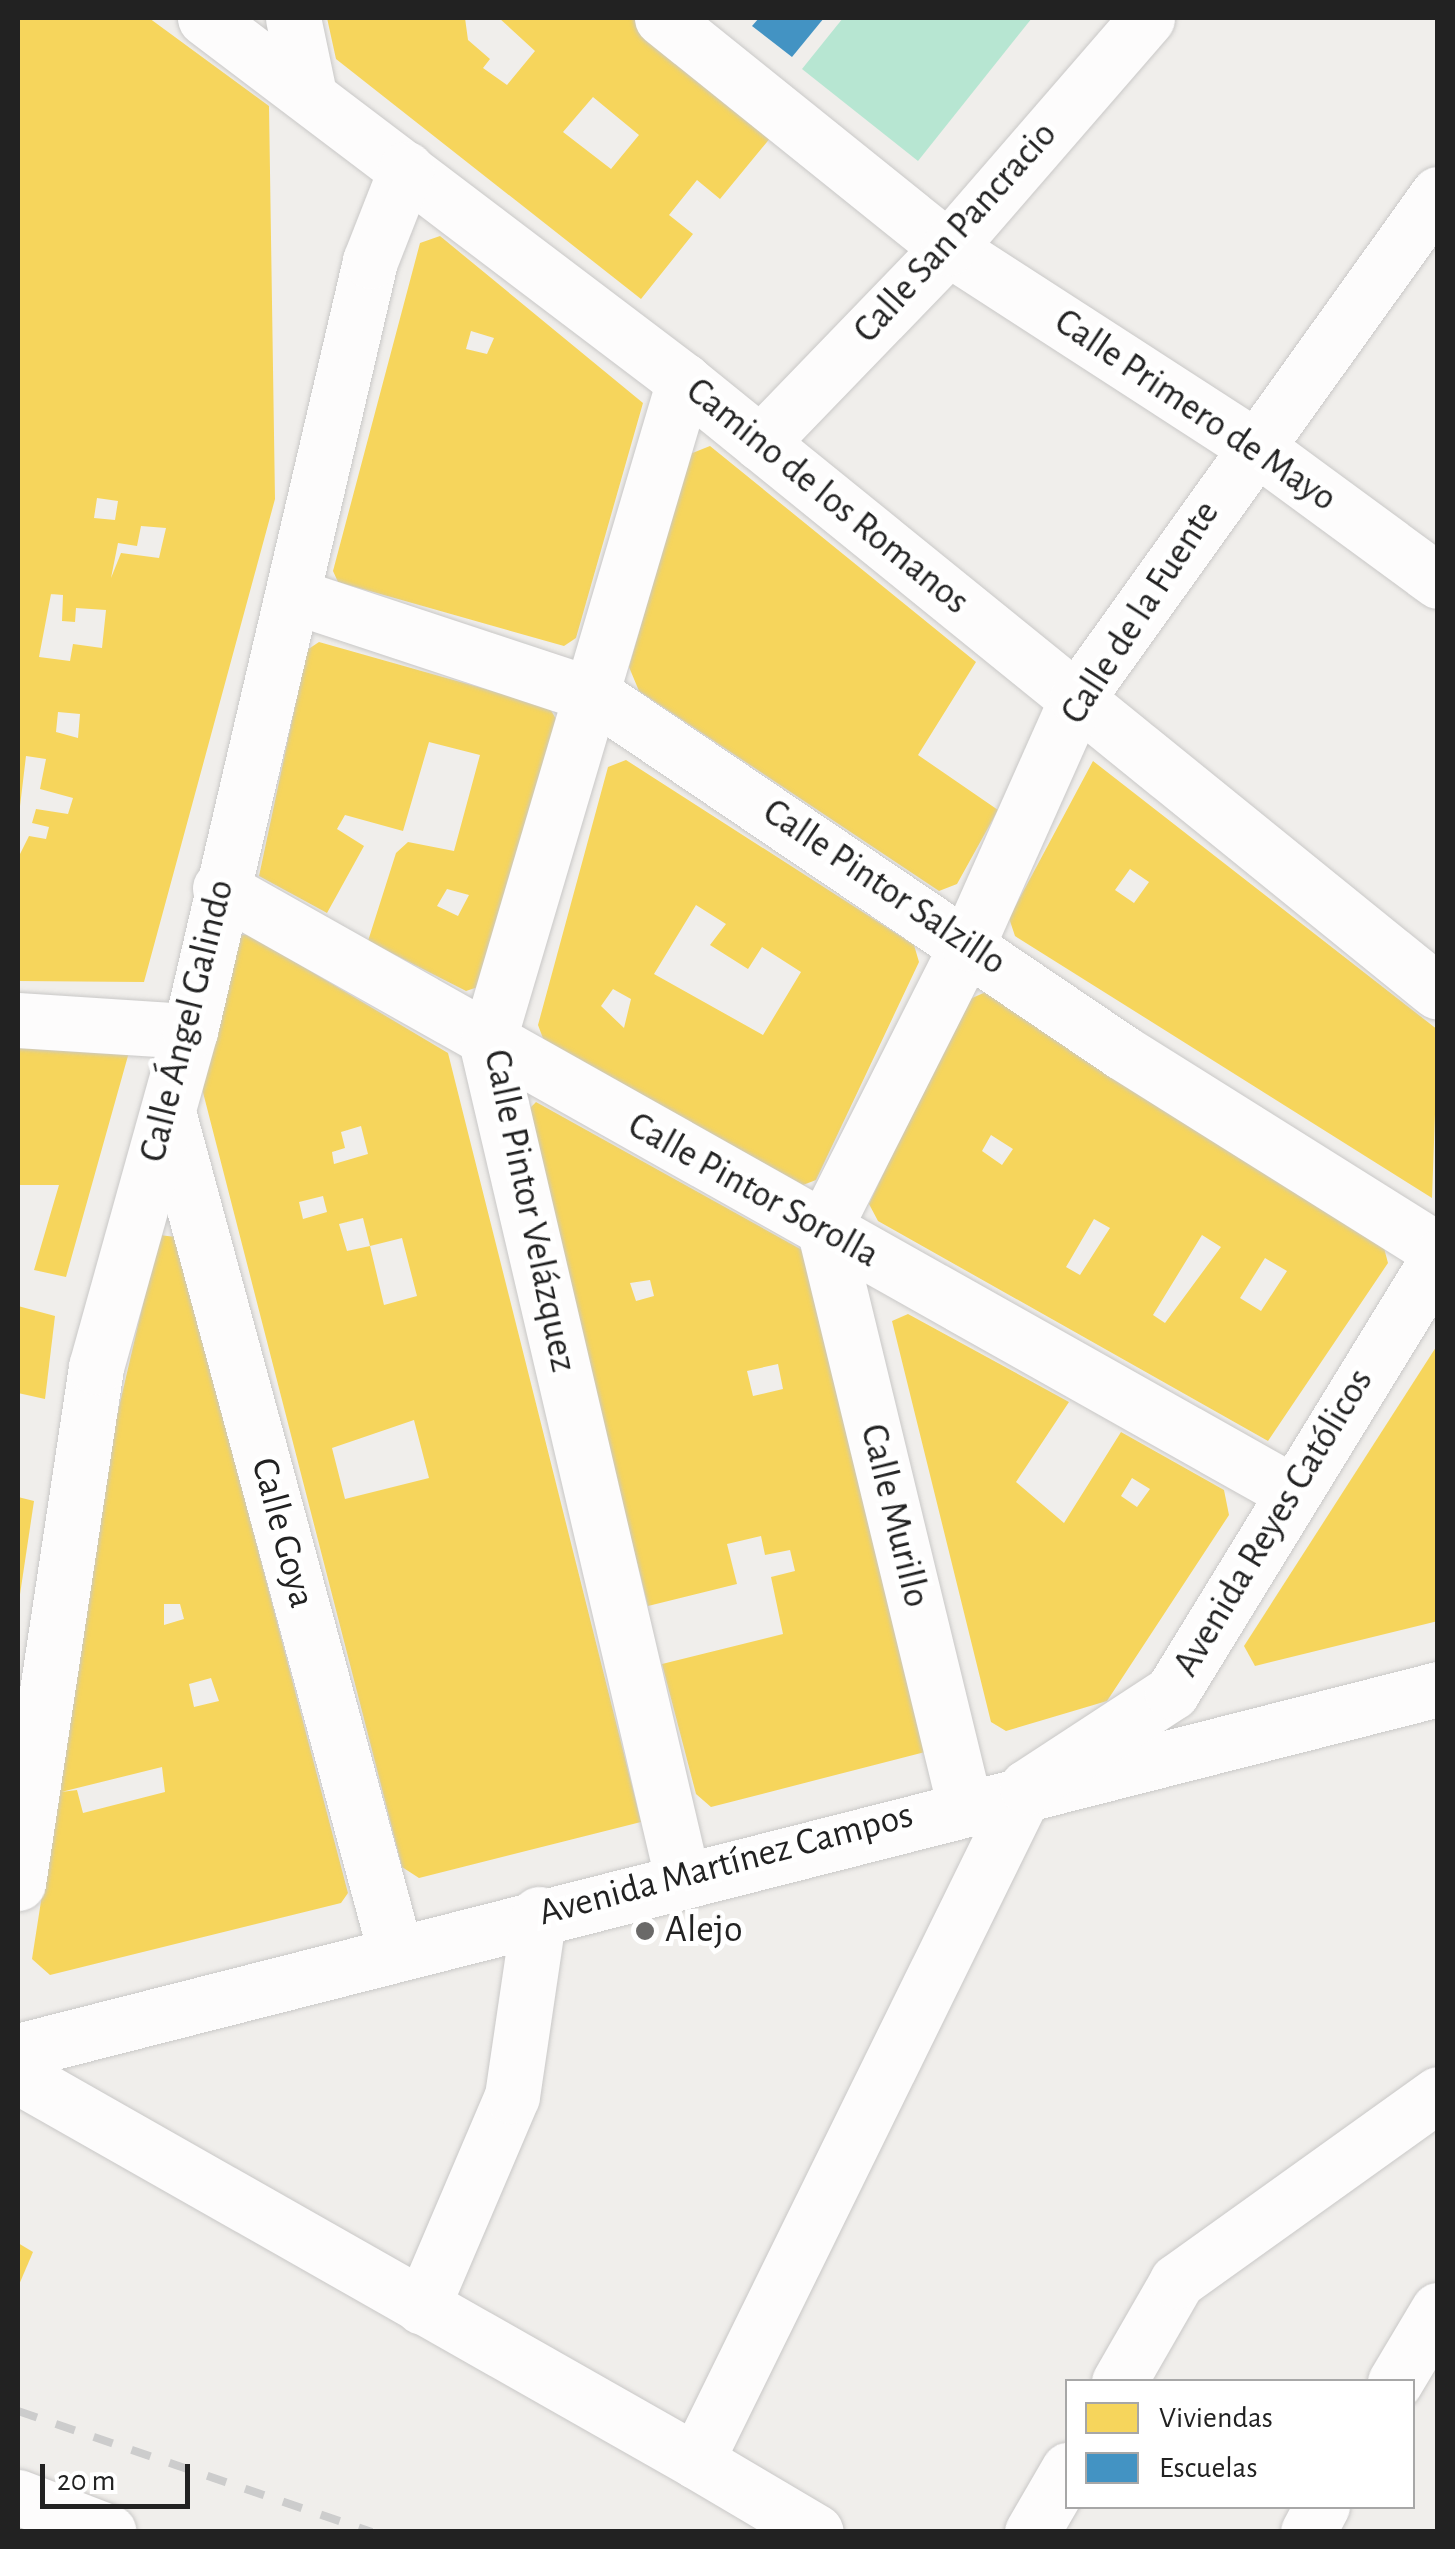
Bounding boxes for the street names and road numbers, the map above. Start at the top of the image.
street label: Calle San Pancracio [845,113,1067,353]
street label: Calle Primero de Mayo [1045,300,1345,522]
street label: Camino de los Romanos [676,369,978,625]
street label: Calle de la Fuente [1052,493,1230,733]
street label: Calle Pintor Salzillo [754,790,1014,986]
street label: Calle Ángel Galindo [131,875,245,1167]
street label: Calle Pintor Velázquez [473,1046,585,1376]
street label: Calle Pintor Sorolla [620,1103,886,1279]
street label: Avenida Reyes Católicos [1164,1361,1384,1685]
street label: Calle Murillo [849,1420,939,1612]
street label: Calle Goya [240,1453,324,1613]
street label: Avenida Martínez Campos [534,1793,918,1937]

